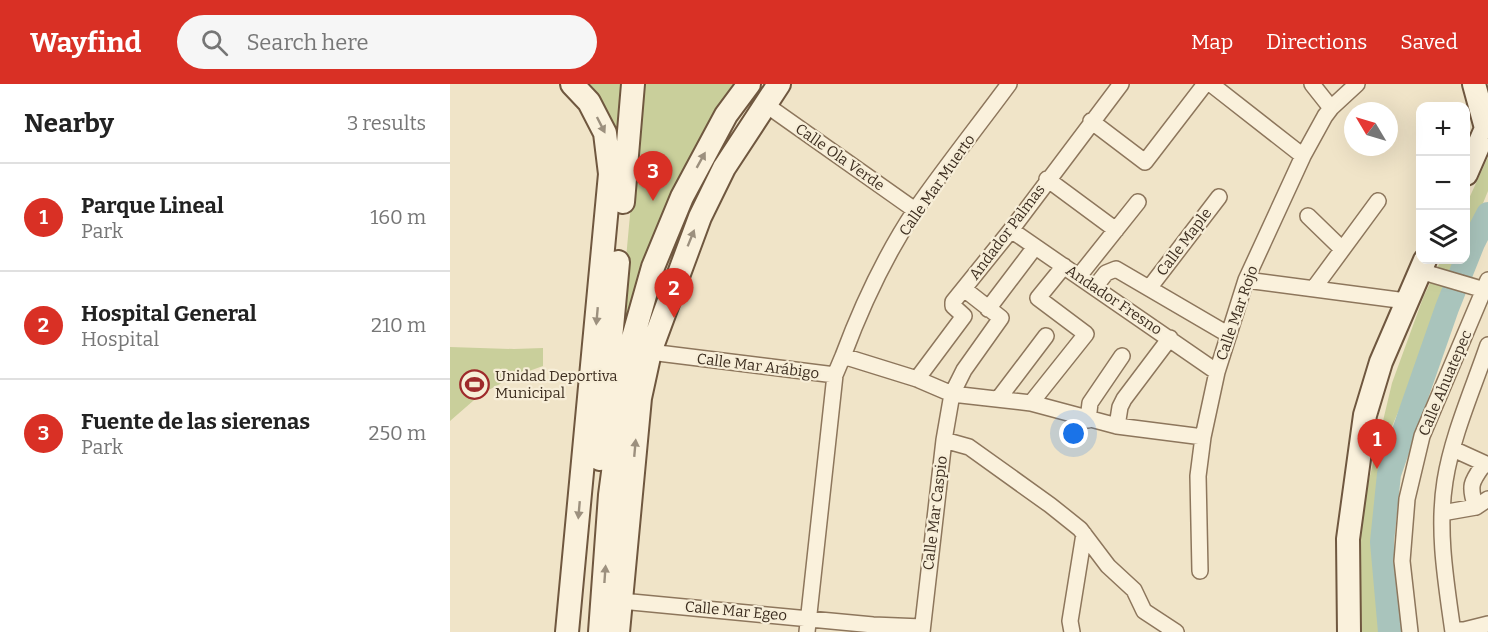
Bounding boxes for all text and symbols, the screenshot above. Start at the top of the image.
search box [177,15,597,69]
text: Wayfind [30,26,141,59]
icon: search [198,26,231,59]
text: Search here [246,29,369,56]
text: Map [1191,29,1233,55]
text: Directions [1266,29,1367,55]
text: Saved [1400,29,1458,55]
north arrow [1344,102,1398,156]
map controls [1416,102,1470,264]
button: + [1416,102,1470,156]
text: Nearby [24,108,114,139]
text: 3 results [347,111,426,135]
one-way arrow [596,117,606,134]
street label: Calle Ola Verde [792,120,888,194]
street label: Calle Mar Muerto [895,131,979,239]
one-way arrow [696,151,706,168]
pin: 3 [634,152,672,201]
button: − [1416,156,1470,210]
street label: Andador Palmas [965,181,1049,283]
text: Parque Lineal [81,192,224,219]
text: 1 [39,205,48,229]
text: 160 m [370,205,426,229]
street label: Calle Maple [1153,205,1215,279]
button: layers [1416,210,1470,264]
text: Park [81,219,123,243]
one-way arrow [686,229,696,247]
street label: Andador Fresno [1063,261,1165,339]
street label: Calle Mar Rojo [1212,263,1262,363]
pin: 2 [654,268,694,318]
text: Hospital General [81,300,257,327]
one-way arrow [592,307,602,326]
text: 2 [38,313,49,337]
text: 210 m [371,313,426,337]
text: Hospital [81,327,159,351]
street label: Calle Ahuatepec [1415,327,1475,439]
street label: Calle Mar Arábigo [696,350,820,382]
place label: Unidad Deportiva Municipal [495,367,618,402]
sports icon: Unidad Deportiva Municipal [458,369,490,401]
text: Fuente de las sierenas [81,408,310,435]
your location [1059,419,1088,448]
pin: 1 [1358,420,1396,469]
text: 3 [38,421,49,445]
text: 250 m [369,421,426,445]
text: Park [81,435,123,459]
one-way arrow [630,439,640,458]
street label: Calle Mar Caspio [919,455,951,571]
one-way arrow [574,501,584,520]
one-way arrow [600,564,610,583]
street label: Calle Mar Egeo [684,598,788,624]

